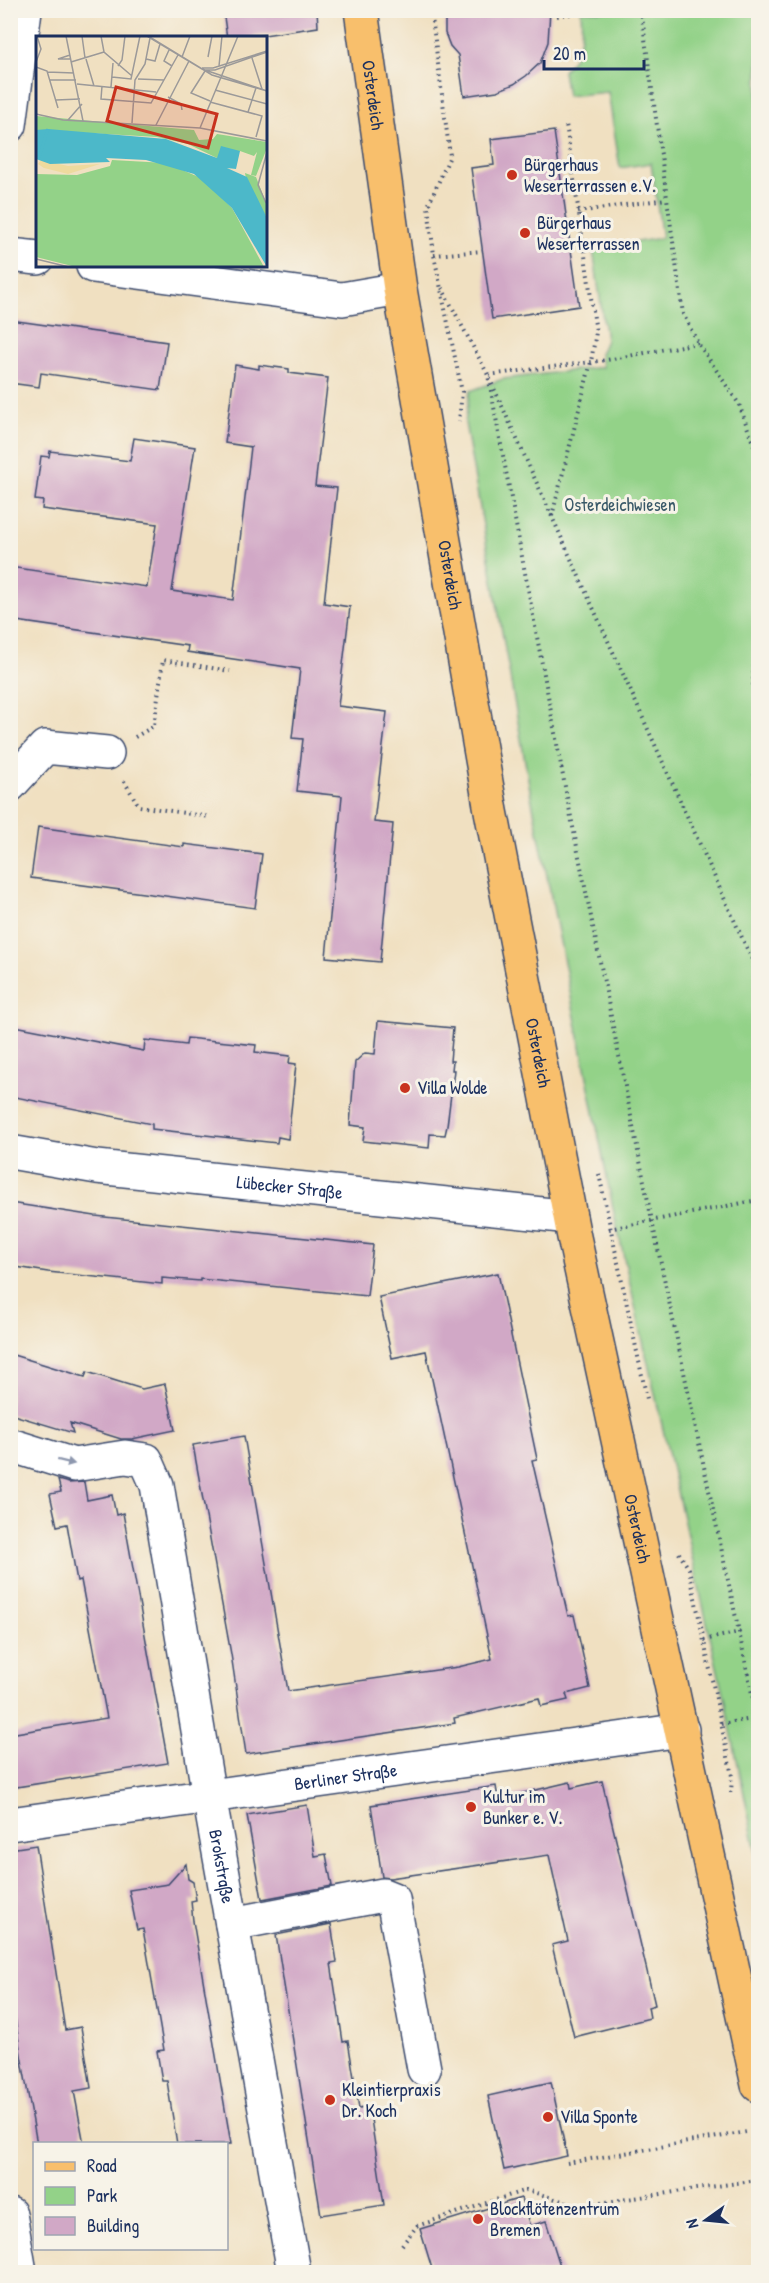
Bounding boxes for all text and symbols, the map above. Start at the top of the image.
scale bar [544,33,644,71]
inset map [36,36,267,267]
text: 20 m [553,41,586,66]
street label: Osterdeich [356,59,391,132]
place label: Bürgerhaus Weserterrassen e.V. [524,152,656,198]
marker: Bürgerhaus Weserterrassen e.V. [505,168,519,182]
place label: Bürgerhaus Weserterrassen [537,210,640,256]
marker: Bürgerhaus Weserterrassen [518,226,532,240]
park label: Osterdeichwiesen [564,492,676,517]
street label: Osterdeich [432,538,469,612]
street label: Osterdeich [520,1016,558,1090]
place label: Villa Wolde [417,1075,487,1100]
marker: Villa Wolde [398,1081,412,1095]
street label: Lübecker Straße [235,1169,344,1205]
one-way arrow [57,1458,75,1468]
street label: Osterdeich [618,1492,658,1566]
street label: Berliner Straße [293,1757,399,1796]
place label: Kultur im Bunker e. V. [483,1784,562,1830]
marker: Kultur im Bunker e. V. [464,1800,478,1814]
street label: Brokstraße [203,1827,241,1905]
place label: Kleintierpraxis Dr. Koch [342,2077,441,2123]
marker: Kleintierpraxis Dr. Koch [323,2093,337,2107]
place label: Villa Sponte [560,2104,638,2129]
marker: Villa Sponte [541,2110,555,2124]
legend [33,2142,228,2250]
text: Road [87,2153,117,2178]
text: Park [87,2183,118,2208]
north arrow [676,2190,736,2250]
place label: Blockflötenzentrum Bremen [490,2196,619,2242]
marker: Blockflötenzentrum Bremen [471,2212,485,2226]
text: Building [87,2213,139,2238]
text: N [680,2216,703,2231]

